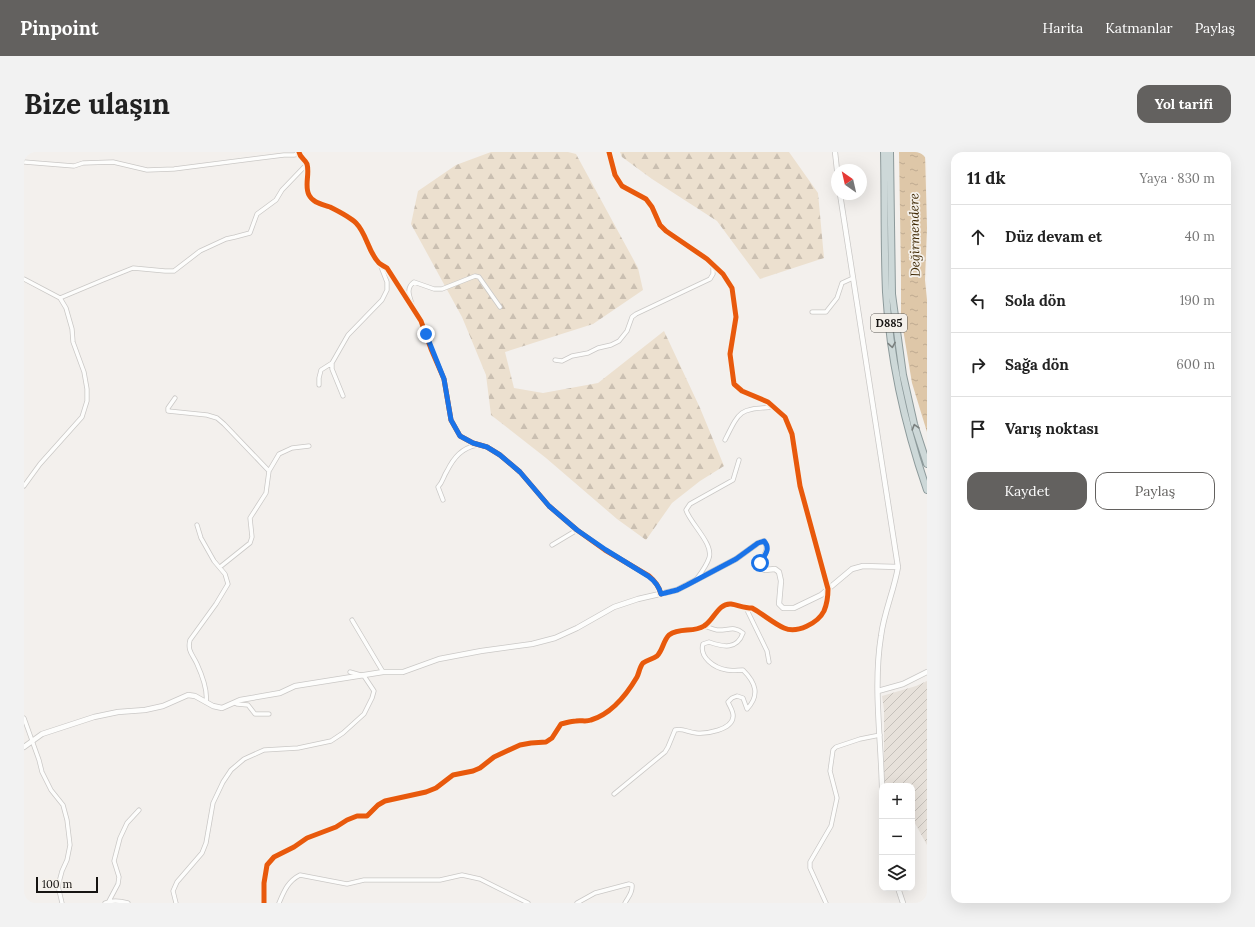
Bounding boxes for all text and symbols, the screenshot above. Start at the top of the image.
text: Pinpoint [20,16,99,40]
text: Harita [1043,19,1083,37]
text: Katmanlar [1105,19,1173,37]
text: Paylaş [1195,19,1235,37]
button: Yol tarifi [1137,85,1231,123]
text: Bize ulaşın [24,86,170,122]
north arrow [831,164,867,200]
text: 11 dk [967,167,1006,189]
text: Yaya · 830 m [1139,170,1215,187]
water label: Değirmendere [905,193,924,277]
icon: ahead [967,226,989,248]
text: Düz devam et [1005,227,1102,246]
text: 40 m [1185,228,1215,245]
icon: left [967,290,989,312]
text: Sola dön [1005,291,1066,310]
text: 190 m [1180,292,1215,309]
road number: D885 [871,314,907,332]
route end [417,325,435,343]
one-way arrow [887,342,896,348]
icon: right [967,354,989,376]
text: Sağa dön [1005,355,1069,374]
text: 600 m [1176,356,1215,373]
icon: arrive [967,418,989,440]
text: Varış noktası [1005,419,1099,438]
one-way arrow [911,424,920,431]
button: Kaydet [967,472,1087,510]
button: Paylaş [1095,472,1215,510]
route start [751,554,769,572]
map controls [879,783,915,891]
button: + [879,783,915,819]
button: − [879,819,915,855]
button: layers [879,855,915,891]
scale bar [36,875,98,894]
text: 100 m [42,877,72,891]

